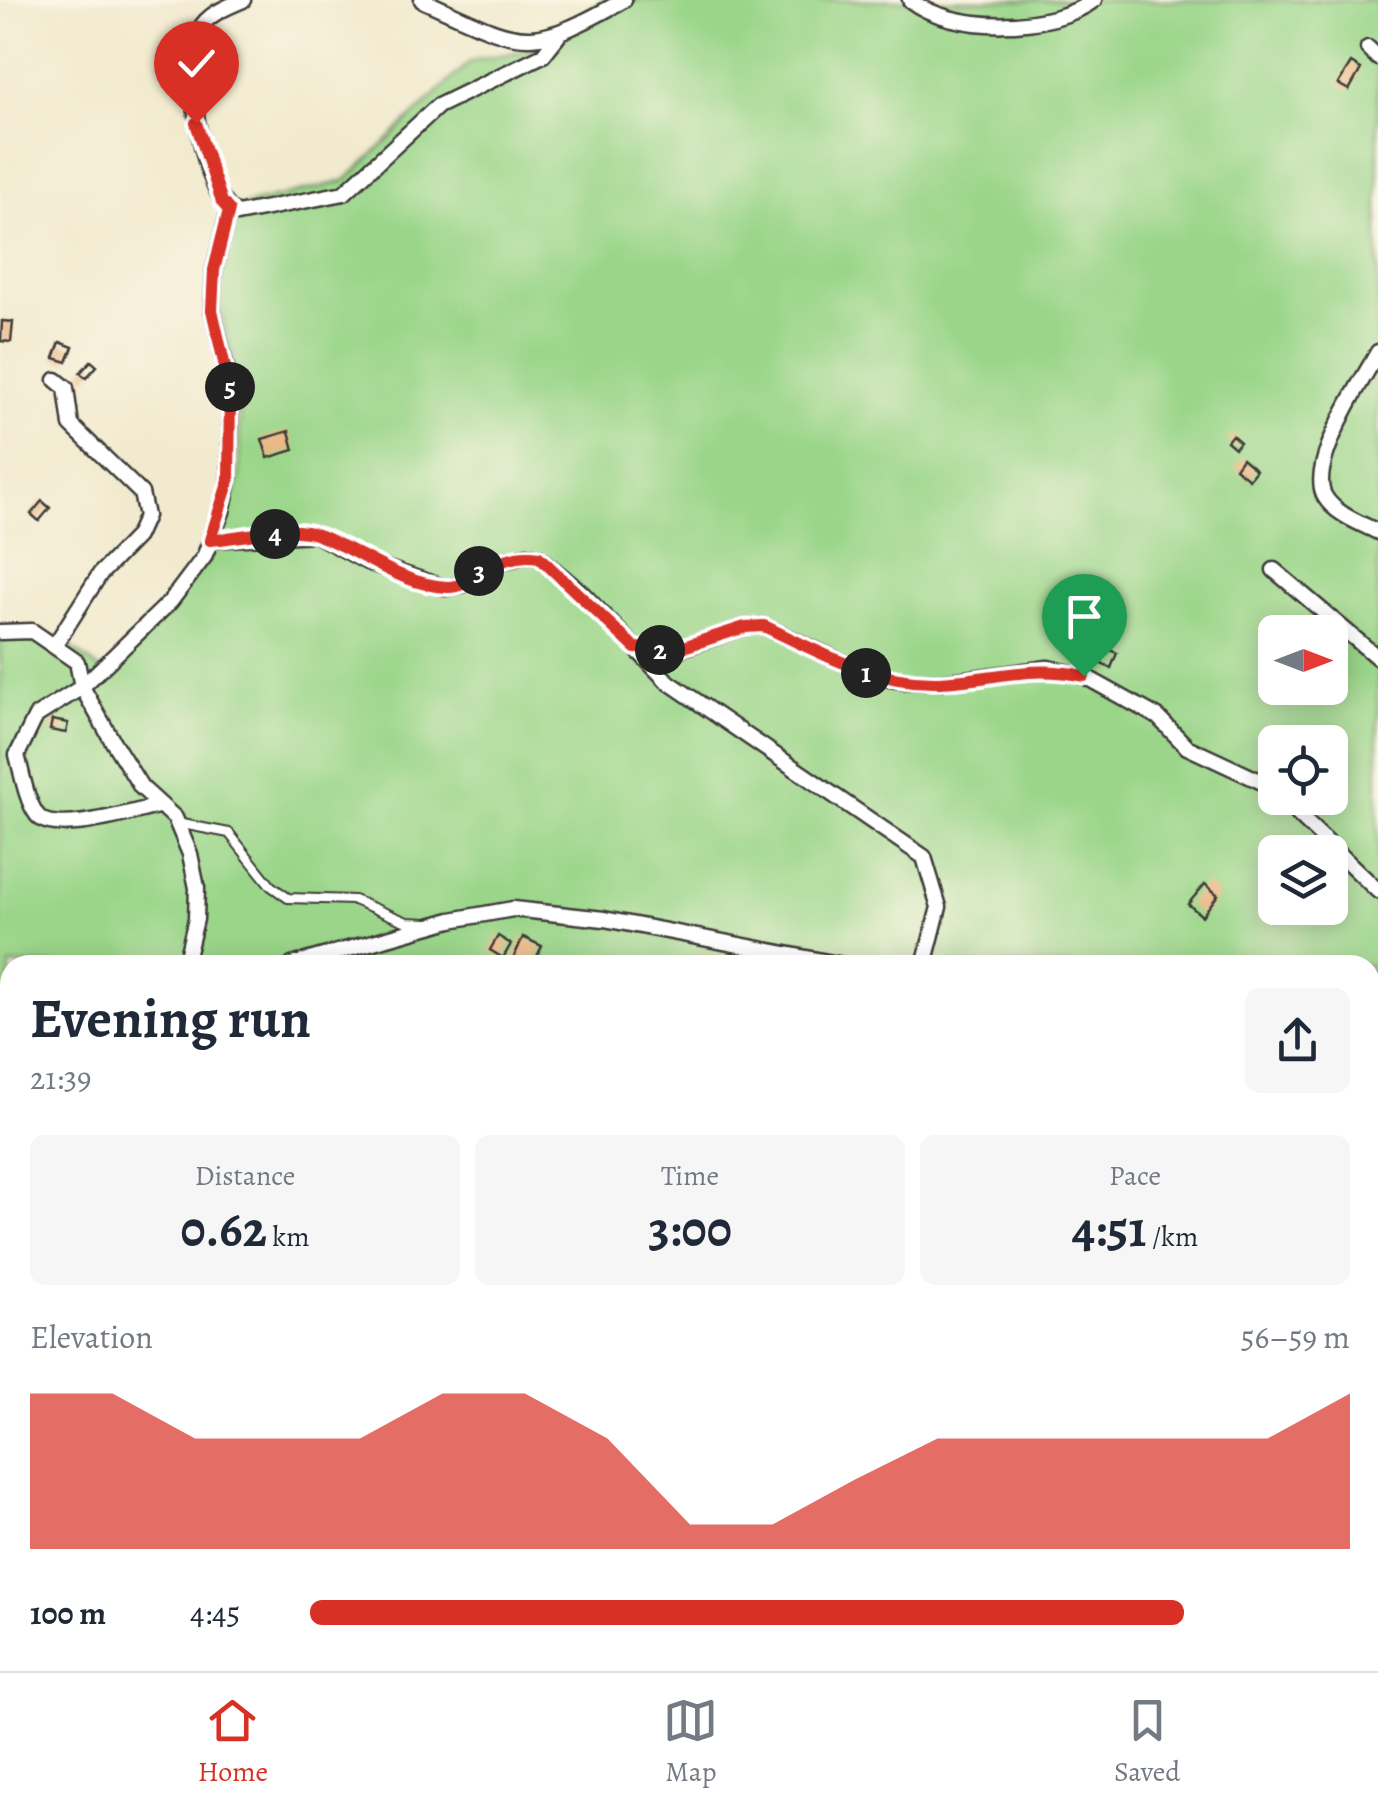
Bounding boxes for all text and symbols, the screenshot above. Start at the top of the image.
pin [154,21,239,124]
icon: check [169,36,224,91]
pin: 5 [205,362,255,412]
text: 5 [224,368,236,406]
pin: 4 [250,509,300,559]
text: 4 [268,515,282,553]
pin: 3 [454,546,504,596]
text: 3 [473,552,485,590]
pin [1042,574,1127,677]
icon: arrive [1057,589,1112,644]
north arrow [1258,615,1348,705]
map controls [1258,615,1348,925]
pin: 2 [635,625,685,675]
text: 2 [653,631,667,669]
pin: 1 [841,648,891,698]
text: 1 [861,654,871,692]
button: locate [1258,725,1348,815]
button: layers [1258,835,1348,925]
text: Evening run [30,981,311,1056]
button: share [1245,988,1350,1093]
text: 21:39 [30,1056,92,1100]
text: Distance [195,1157,295,1195]
text: Time [661,1157,719,1195]
text: Pace [1109,1157,1161,1195]
text: 0.62 [180,1195,267,1263]
text: 3:00 [648,1195,732,1263]
text: 4:51 [1072,1195,1146,1263]
text: km [267,1218,310,1256]
text: /km [1146,1218,1198,1256]
text: Elevation [30,1315,153,1359]
text: 56–59 m [1241,1315,1350,1359]
text: 100 m [30,1591,106,1635]
text: 4:45 [190,1591,240,1635]
tab: Home [198,1693,268,1791]
tab: Map [663,1693,718,1791]
tab: Saved [1114,1693,1180,1791]

